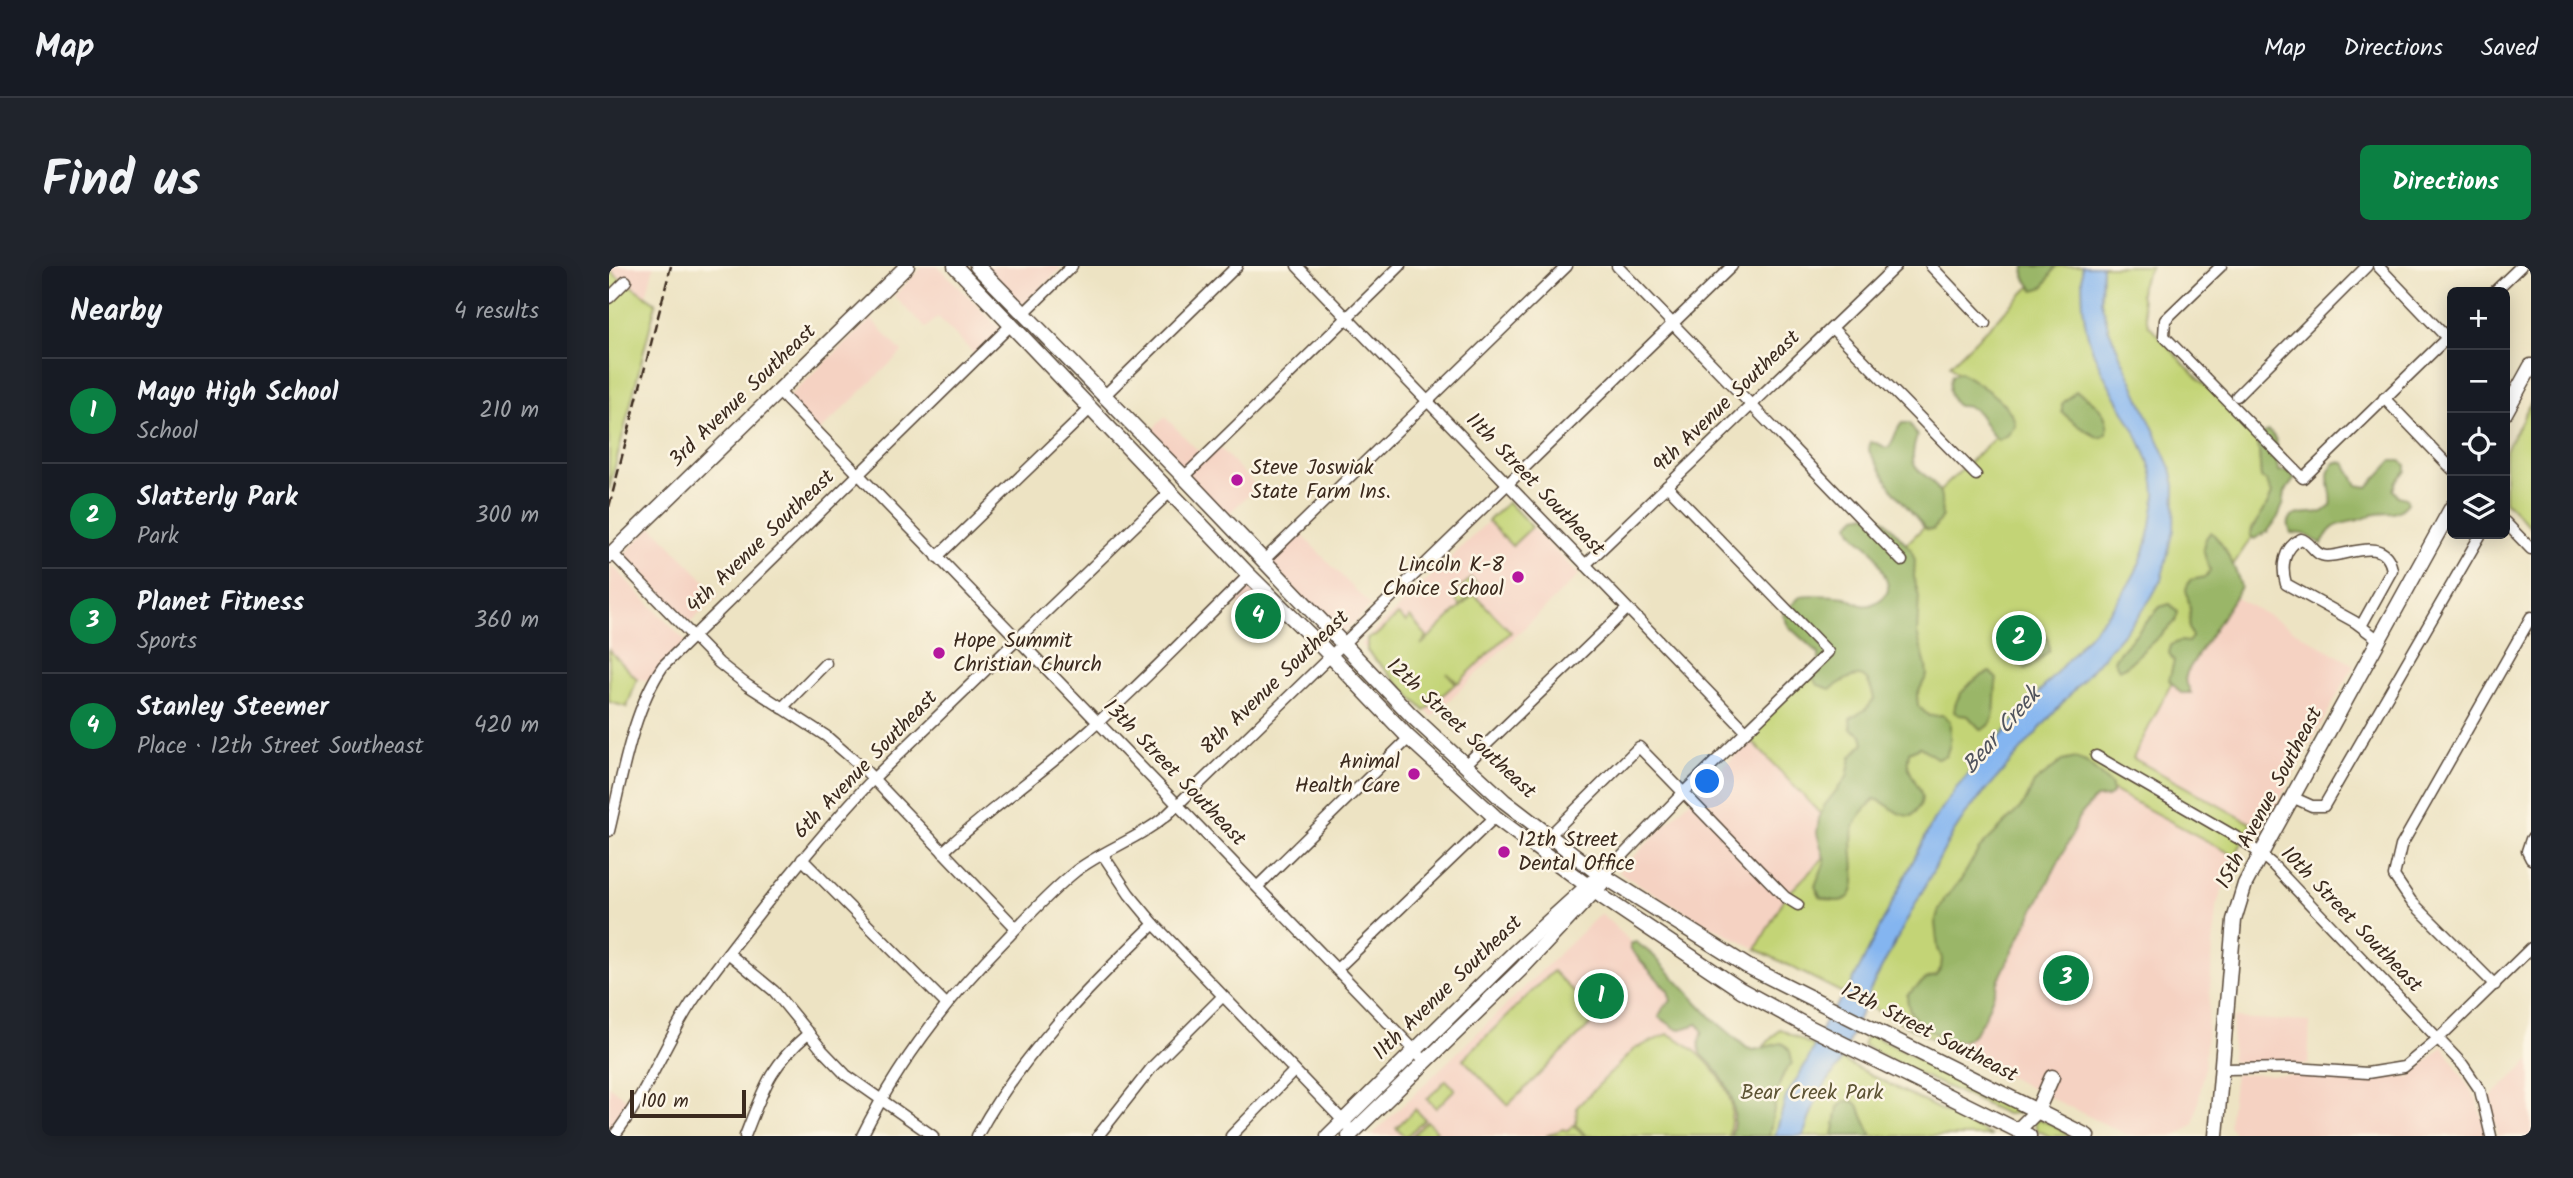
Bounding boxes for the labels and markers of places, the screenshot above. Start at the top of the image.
place label: Steve Joswiak State Farm Ins. [1251,452,1391,509]
marker: Steve Joswiak State Farm Ins. [1229,472,1245,488]
place label: Lincoln K-8 Choice School [1383,549,1504,606]
marker: Lincoln K-8 Choice School [1510,569,1526,585]
pin: 4 [1235,590,1281,642]
pin: 2 [1996,612,2042,664]
place label: Hope Summit Christian Church [953,625,1102,682]
marker: Hope Summit Christian Church [931,645,947,661]
place label: Animal Health Care [1295,746,1401,803]
marker: Animal Health Care [1406,766,1422,782]
place label: 12th Street Dental Office [1518,824,1635,881]
marker: 12th Street Dental Office [1496,844,1512,860]
pin: 3 [2043,952,2089,1004]
pin: 1 [1578,970,1624,1022]

